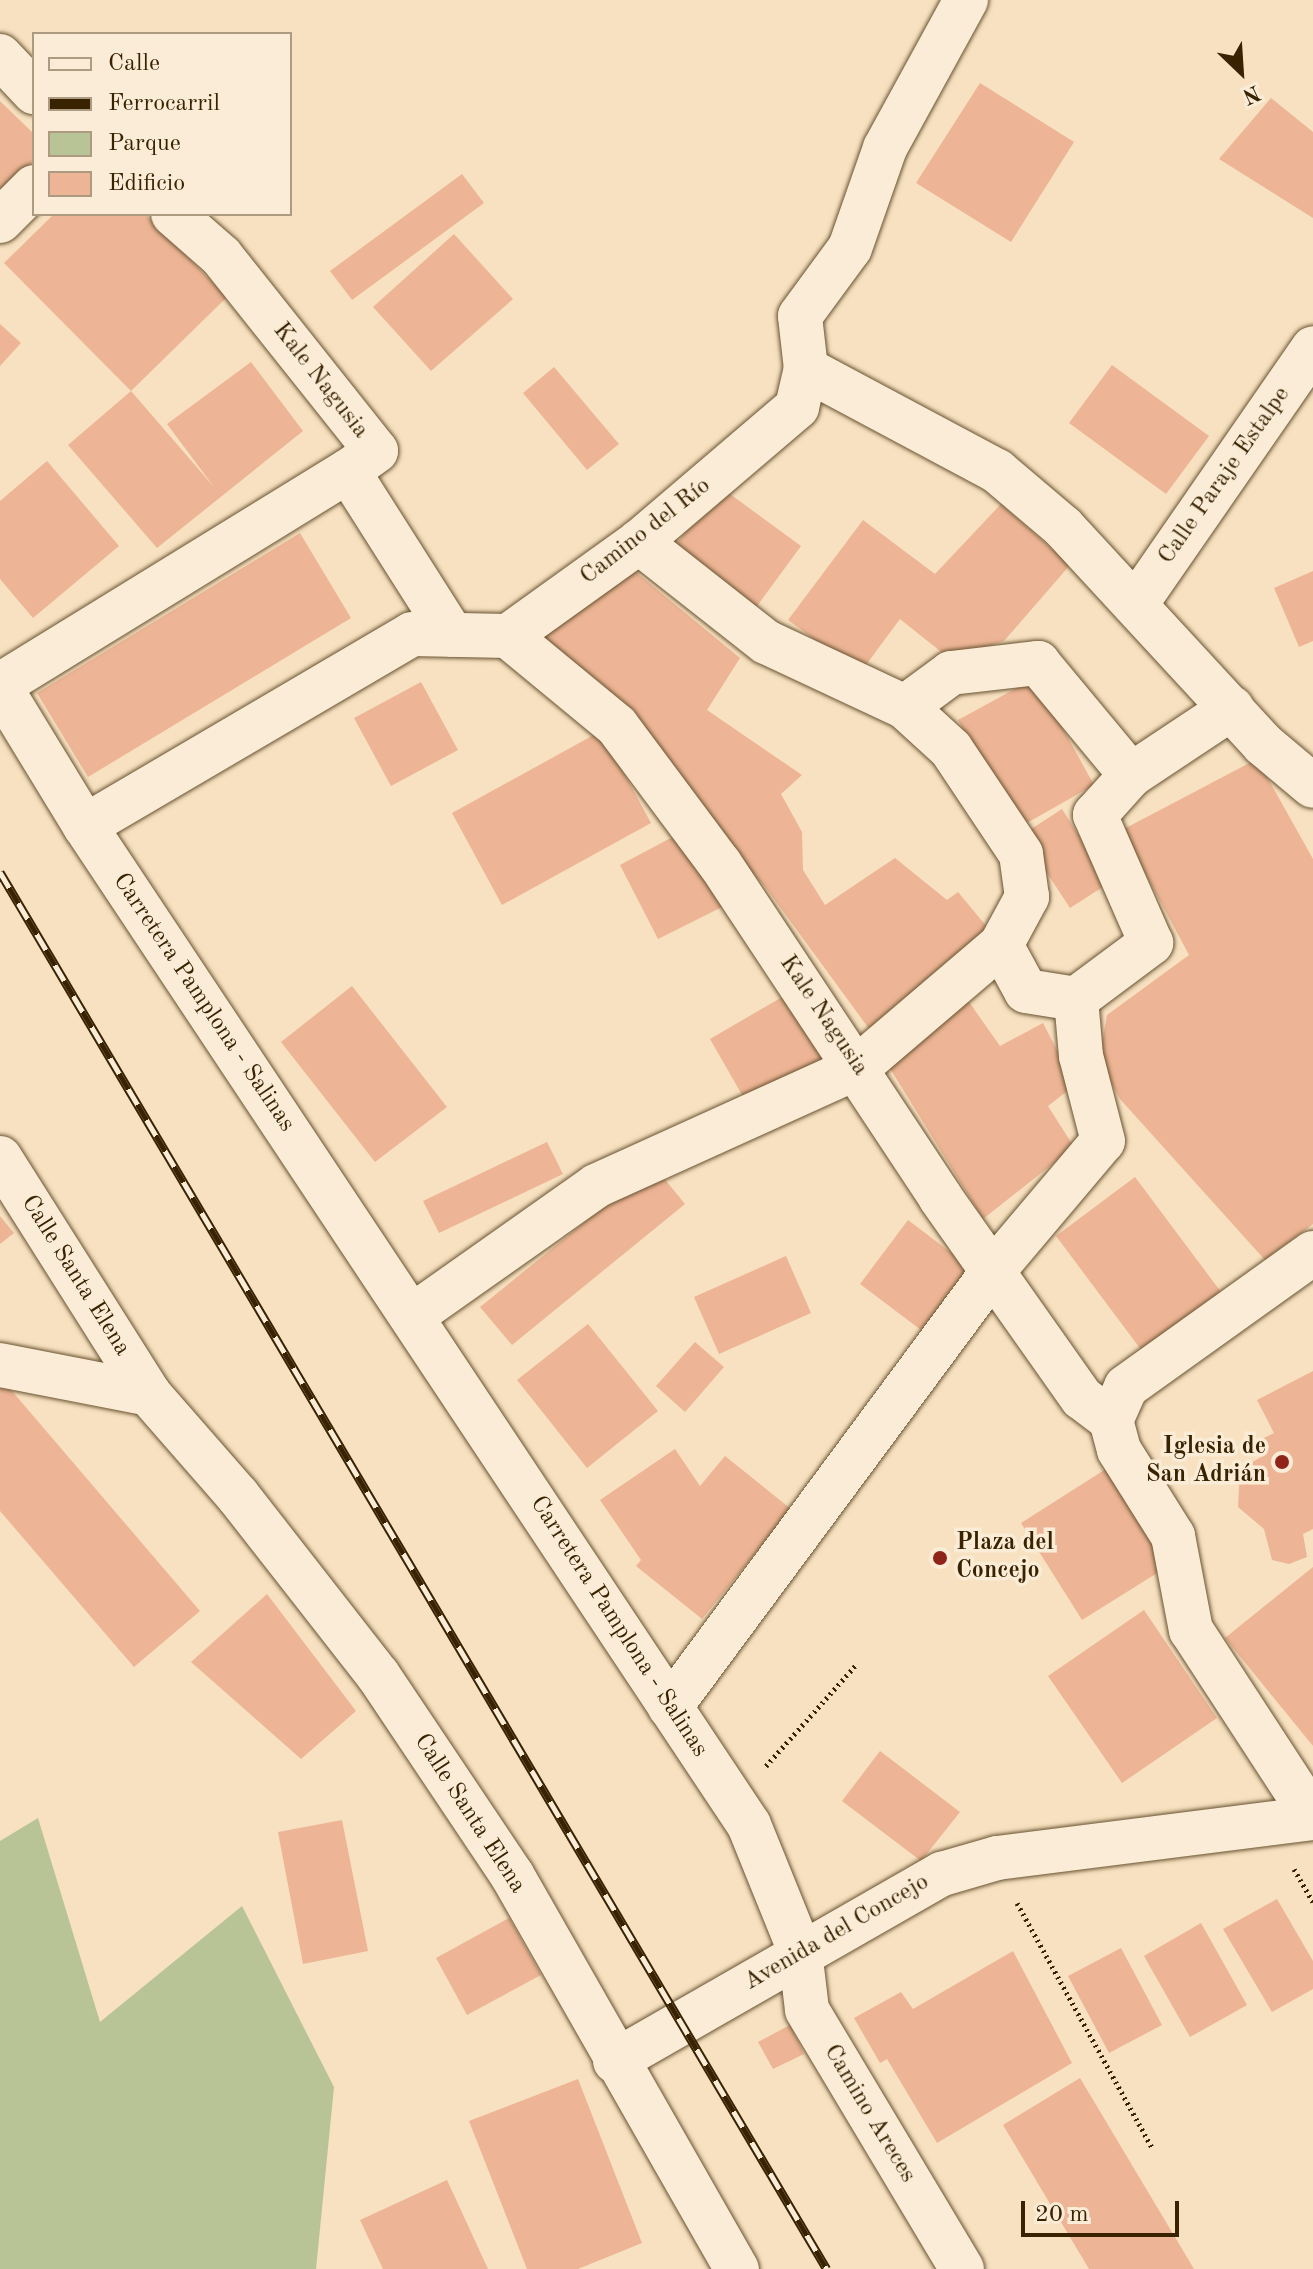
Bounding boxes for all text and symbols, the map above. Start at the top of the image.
legend [32,32,292,216]
north arrow [1201,32,1281,112]
text: Calle [108,52,160,76]
text: N [1239,80,1263,107]
text: Ferrocarril [108,92,220,116]
text: Parque [108,132,181,156]
text: Edificio [108,172,185,196]
street label: Kale Nagusia [266,317,374,445]
street label: Calle Paraje Estalpe [1153,382,1297,570]
street label: Camino del Río [575,472,717,592]
street label: Carretera Pamplona - Salinas [106,868,300,1138]
street label: Kale Nagusia [772,950,874,1082]
street label: Calle Santa Elena [14,1190,136,1362]
place label: Iglesia de San Adrián [1146,1434,1266,1490]
marker: Iglesia de San Adrián [1273,1453,1291,1471]
street label: Carretera Pamplona - Salinas [523,1491,713,1763]
place label: Plaza del Concejo [956,1530,1054,1586]
marker: Plaza del Concejo [931,1549,949,1567]
street label: Calle Santa Elena [407,1729,531,1899]
street label: Avenida del Concejo [739,1868,935,1998]
street label: Camino Areces [816,2040,922,2188]
scale bar [1025,2185,1183,2235]
text: 20 m [1035,2203,1089,2227]

